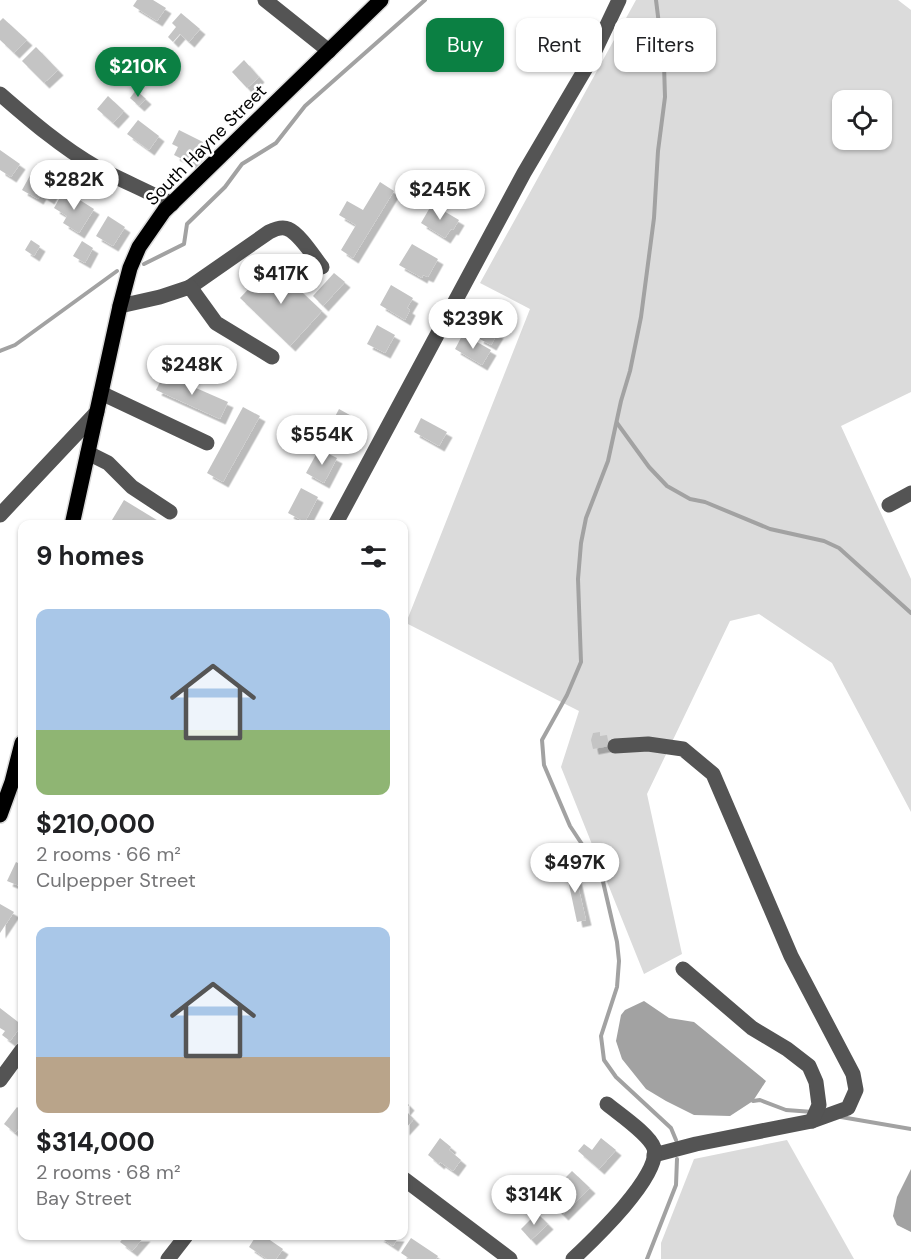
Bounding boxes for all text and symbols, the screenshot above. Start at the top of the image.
chip: Buy [426,18,504,72]
chip: Rent [516,18,602,72]
chip: Filters [614,18,716,72]
pin: $210K [96,47,180,98]
text: $210K [109,53,167,79]
street label: South Hayne Street [140,79,272,211]
map controls [832,90,892,150]
button: locate [832,90,892,150]
pin: $282K [32,160,116,211]
text: $282K [44,166,104,192]
pin: $245K [398,170,482,221]
text: $245K [409,176,471,202]
pin: $417K [239,254,323,305]
text: $417K [253,260,309,286]
pin: $239K [431,299,515,350]
text: $239K [443,305,503,331]
pin: $248K [150,345,234,396]
text: $248K [161,351,223,377]
pin: $554K [280,415,364,466]
text: $554K [290,421,354,447]
text: 9 homes [36,539,145,573]
icon: filters [357,540,390,573]
icon: home [159,648,267,756]
text: $210,000 [36,807,155,841]
text: 2 rooms · 66 m² [36,841,181,867]
pin: $497K [533,843,617,894]
text: $497K [544,849,606,875]
text: Culpepper Street [36,867,196,893]
icon: home [159,966,267,1074]
text: $314,000 [36,1125,155,1159]
text: 2 rooms · 68 m² [36,1159,181,1185]
pin: $314K [492,1175,576,1226]
text: $314K [505,1181,563,1207]
text: Bay Street [36,1185,132,1211]

